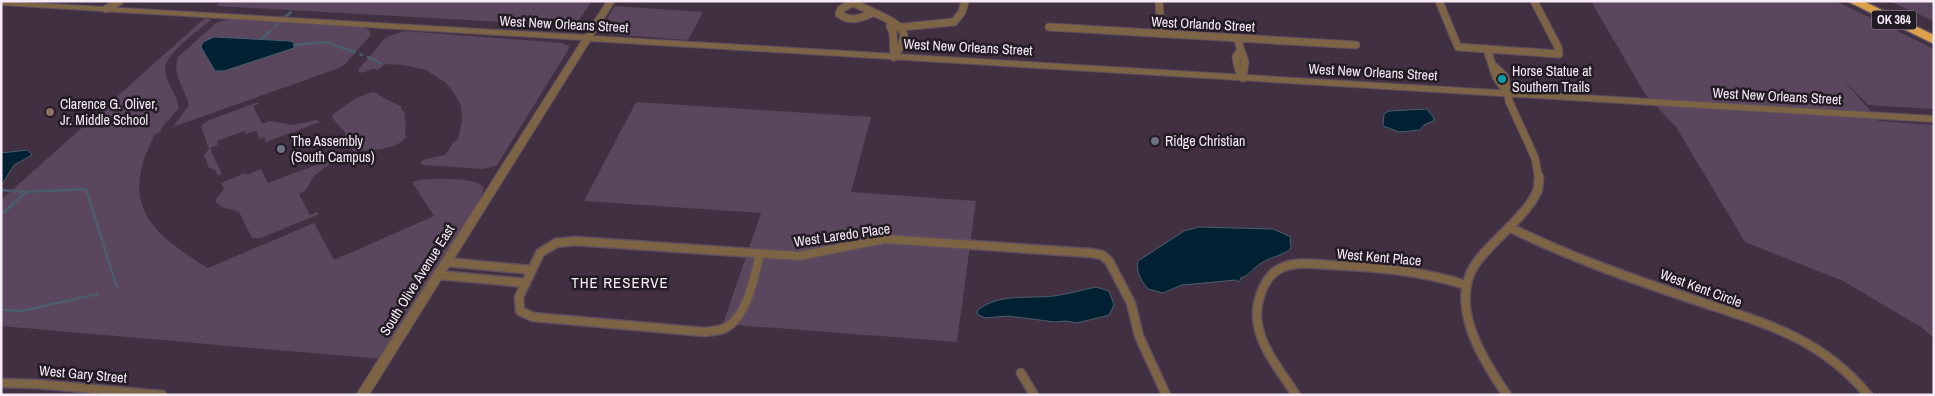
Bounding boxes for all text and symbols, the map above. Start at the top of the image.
road number: OK 364 [1872,10,1916,30]
street label: West New Orleans Street [499,12,629,36]
street label: West Orlando Street [1151,12,1255,36]
street label: West New Orleans Street [903,35,1033,59]
street label: West New Orleans Street [1308,60,1438,84]
place label: Horse Statue at Southern Trails [1512,62,1592,96]
marker: Horse Statue at Southern Trails [1496,73,1508,85]
street label: West New Orleans Street [1712,84,1842,108]
place label: Clarence G. Oliver, Jr. Middle School [60,95,158,129]
marker: Clarence G. Oliver, Jr. Middle School [44,106,56,118]
place label: The Assembly (South Campus) [291,132,375,166]
place label: Ridge Christian [1165,132,1245,150]
marker: Ridge Christian [1149,135,1161,147]
marker: The Assembly (South Campus) [275,143,287,155]
street label: West Laredo Place [793,219,891,251]
street label: South Olive Avenue East [376,221,458,339]
street label: West Kent Place [1336,244,1422,270]
street label: West Kent Circle [1658,265,1744,311]
district label: THE RESERVE [571,272,669,293]
street label: West Gary Street [38,361,128,387]

